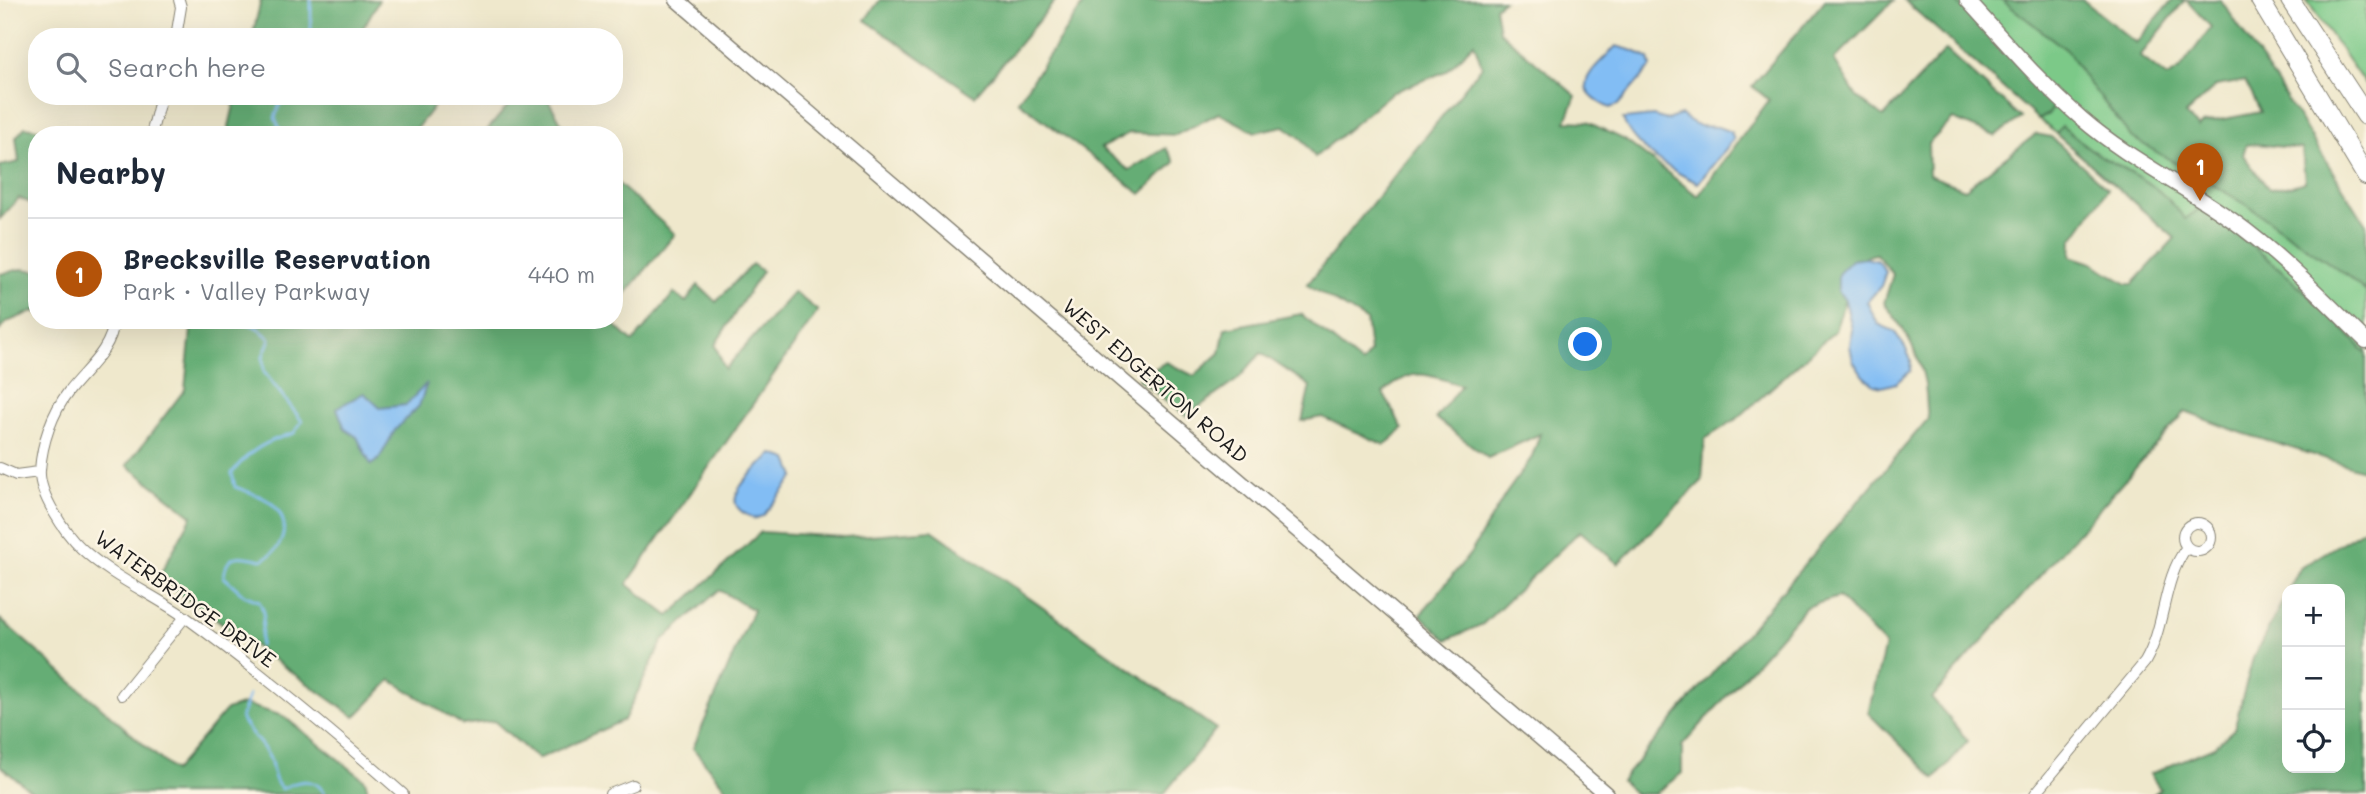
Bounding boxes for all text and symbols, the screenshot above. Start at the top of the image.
search box [28,28,623,105]
icon: search [52,48,90,86]
text: Search here [108,50,266,84]
pin: 1 [2177,143,2223,201]
text: Nearby [56,152,166,192]
text: Brecksville Reservation [123,242,431,276]
text: 1 [74,259,84,289]
text: 440 m [528,259,595,289]
text: Park · Valley Parkway [123,276,370,306]
street label: WEST EDGERTON ROAD [1057,292,1255,468]
your location [1568,327,1602,361]
street label: WATERBRIDGE DRIVE [90,523,282,673]
map controls [2282,584,2345,773]
button: + [2282,584,2345,647]
button: − [2282,647,2345,710]
button: locate [2282,710,2345,773]

